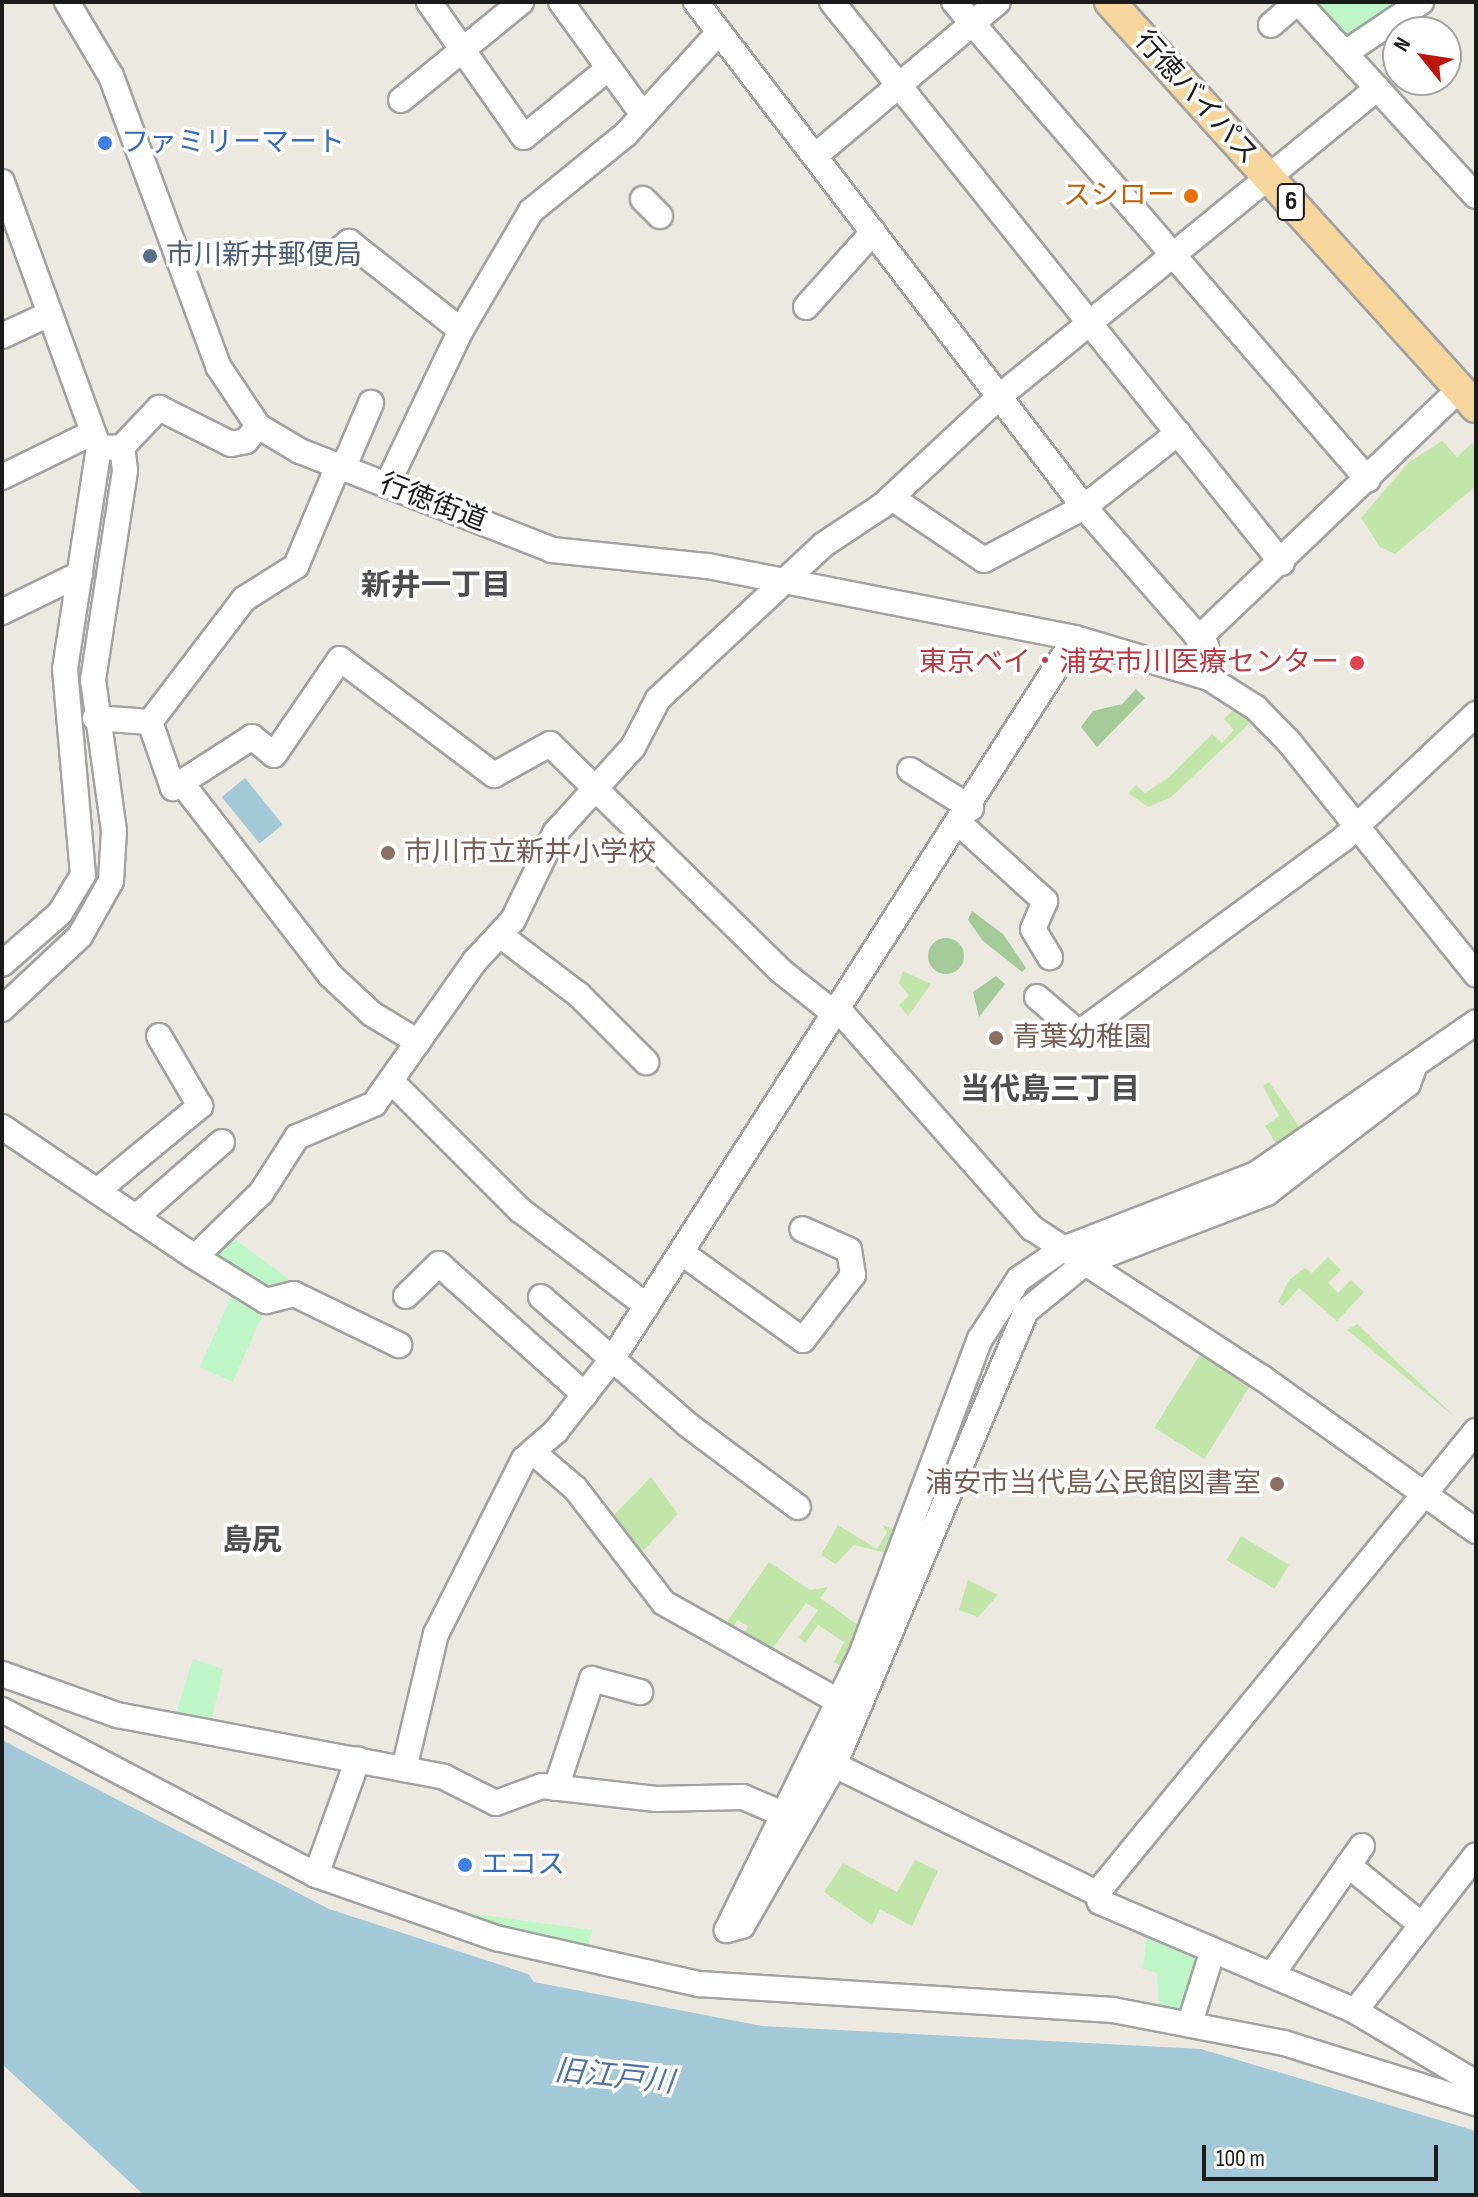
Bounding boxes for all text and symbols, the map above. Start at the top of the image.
north arrow [1382,16,1462,96]
street label: 行徳バイパス [1127,24,1265,172]
text: N [1388,33,1417,57]
place label: ファミリーマート [121,126,345,160]
marker: ファミリーマート [96,134,114,152]
place label: スシロー [1063,179,1175,213]
road number: 6 [1275,180,1307,224]
marker: スシロー [1182,187,1200,205]
place label: 市川新井郵便局 [166,239,362,273]
marker: 市川新井郵便局 [141,247,159,265]
street label: 行徳街道 [375,467,491,539]
district label: 新井一丁目 [361,568,511,604]
place label: 東京ベイ・浦安市川医療センター [919,646,1339,680]
marker: 東京ベイ・浦安市川医療センター [1346,652,1368,674]
place label: 市川市立新井小学校 [404,836,656,870]
marker: 市川市立新井小学校 [379,844,397,862]
place label: 青葉幼稚園 [1012,1021,1152,1055]
marker: 青葉幼稚園 [987,1029,1005,1047]
district label: 当代島三丁目 [960,1072,1140,1108]
place label: 浦安市当代島公民館図書室 [925,1467,1261,1501]
marker: 浦安市当代島公民館図書室 [1268,1475,1286,1493]
district label: 島尻 [222,1523,282,1559]
place label: エコス [481,1848,565,1882]
marker: エコス [456,1856,474,1874]
water label: 旧江戸川 [552,2053,676,2101]
scale bar [1206,2129,1442,2179]
text: 100 m [1216,2144,1265,2173]

